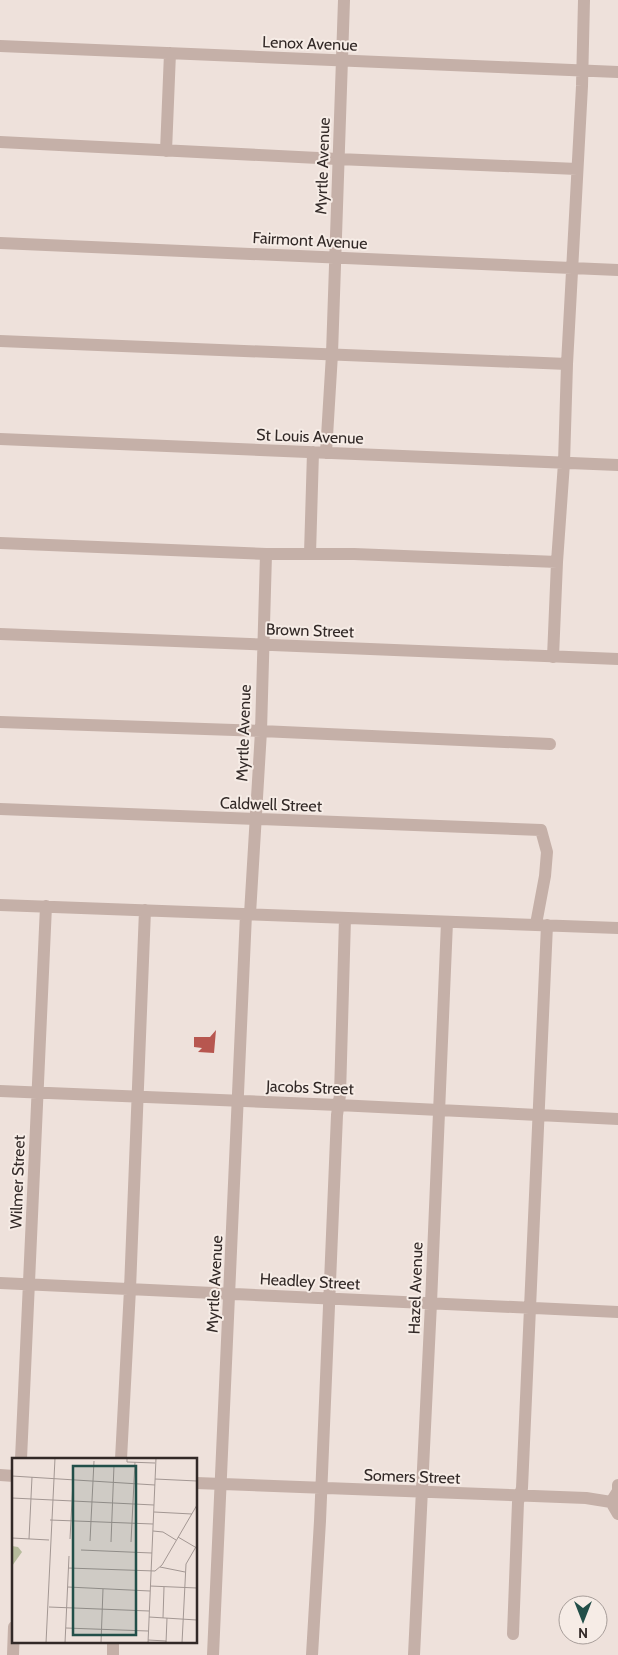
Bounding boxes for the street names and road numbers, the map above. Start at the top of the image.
street label: Lenox Avenue [262,32,358,55]
street label: Myrtle Avenue [311,117,334,215]
street label: Fairmont Avenue [252,228,368,253]
street label: St Louis Avenue [256,425,364,448]
street label: Brown Street [266,619,355,642]
street label: Myrtle Avenue [232,684,255,782]
street label: Caldwell Street [220,793,323,816]
street label: Jacobs Street [265,1076,355,1099]
street label: Wilmer Street [6,1134,29,1229]
street label: Myrtle Avenue [202,1235,227,1333]
street label: Hazel Avenue [404,1241,427,1335]
street label: Headley Street [259,1269,361,1294]
street label: Somers Street [363,1465,461,1488]

